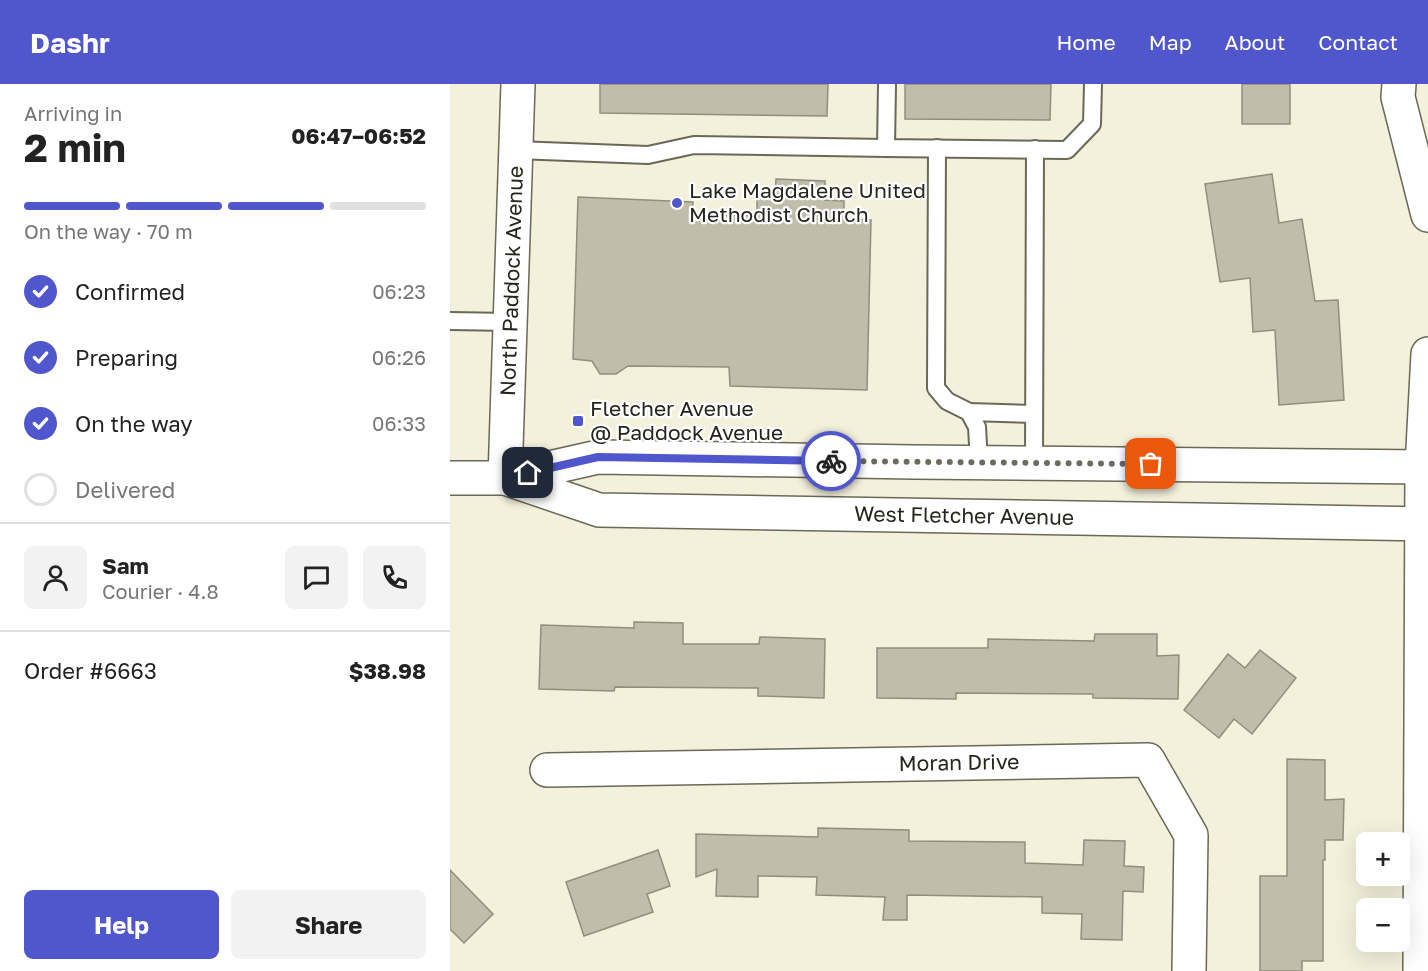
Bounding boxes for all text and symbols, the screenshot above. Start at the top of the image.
text: Dashr [30,26,110,59]
text: Home [1056,29,1116,55]
text: Map [1149,29,1192,55]
text: About [1225,29,1285,55]
text: Contact [1318,29,1398,55]
text: Arriving in [24,101,122,125]
text: 06:47–06:52 [291,122,426,149]
text: 2 min [24,124,126,171]
street label: North Paddock Avenue [494,165,528,396]
place label: Lake Magdalene United Methodist Church [689,177,926,227]
marker: Lake Magdalene United Methodist Church [670,196,684,210]
text: On the way · 70 m [24,219,193,243]
icon: check [24,275,57,308]
text: Confirmed [75,278,185,305]
text: 06:23 [372,279,426,303]
icon: check [24,341,57,374]
text: Preparing [75,344,178,371]
text: 06:26 [372,345,426,369]
place label: Fletcher Avenue @ Paddock Avenue [590,395,783,445]
icon: check [24,407,57,440]
text: On the way [75,410,193,437]
text: 06:33 [372,411,426,435]
marker: Fletcher Avenue @ Paddock Avenue [571,414,585,428]
courier [801,431,861,491]
pin [1125,438,1176,489]
icon: bike [815,445,848,478]
pin [502,447,553,498]
icon: bag [1134,447,1167,480]
icon: home [511,456,544,489]
text: Delivered [75,476,175,503]
street label: West Fletcher Avenue [854,500,1074,530]
button: person [24,546,87,609]
button: chat [285,546,348,609]
button: phone [363,546,426,609]
text: Sam [102,552,149,579]
text: Courier · 4.8 [102,579,219,603]
text: Order #6663 [24,657,157,684]
text: $38.98 [349,657,426,684]
street label: Moran Drive [898,748,1020,776]
map controls [1356,832,1410,952]
button: + [1356,832,1410,886]
button: Help [24,890,219,959]
button: Share [231,890,426,959]
button: − [1356,898,1410,952]

